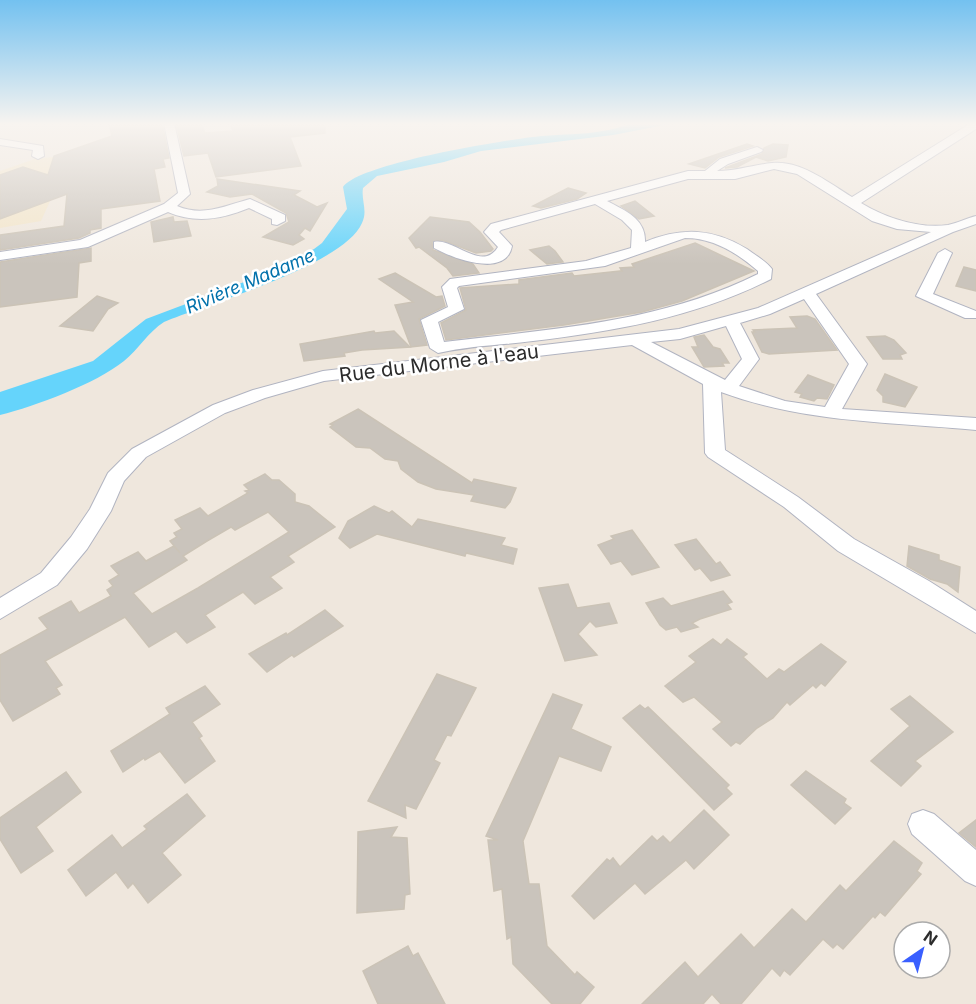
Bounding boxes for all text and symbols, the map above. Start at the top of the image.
water label: Rivière Madame [182,244,318,318]
street label: Rue du Morne à l'eau [338,339,540,387]
north arrow [892,920,952,980]
text: N [920,926,941,949]

